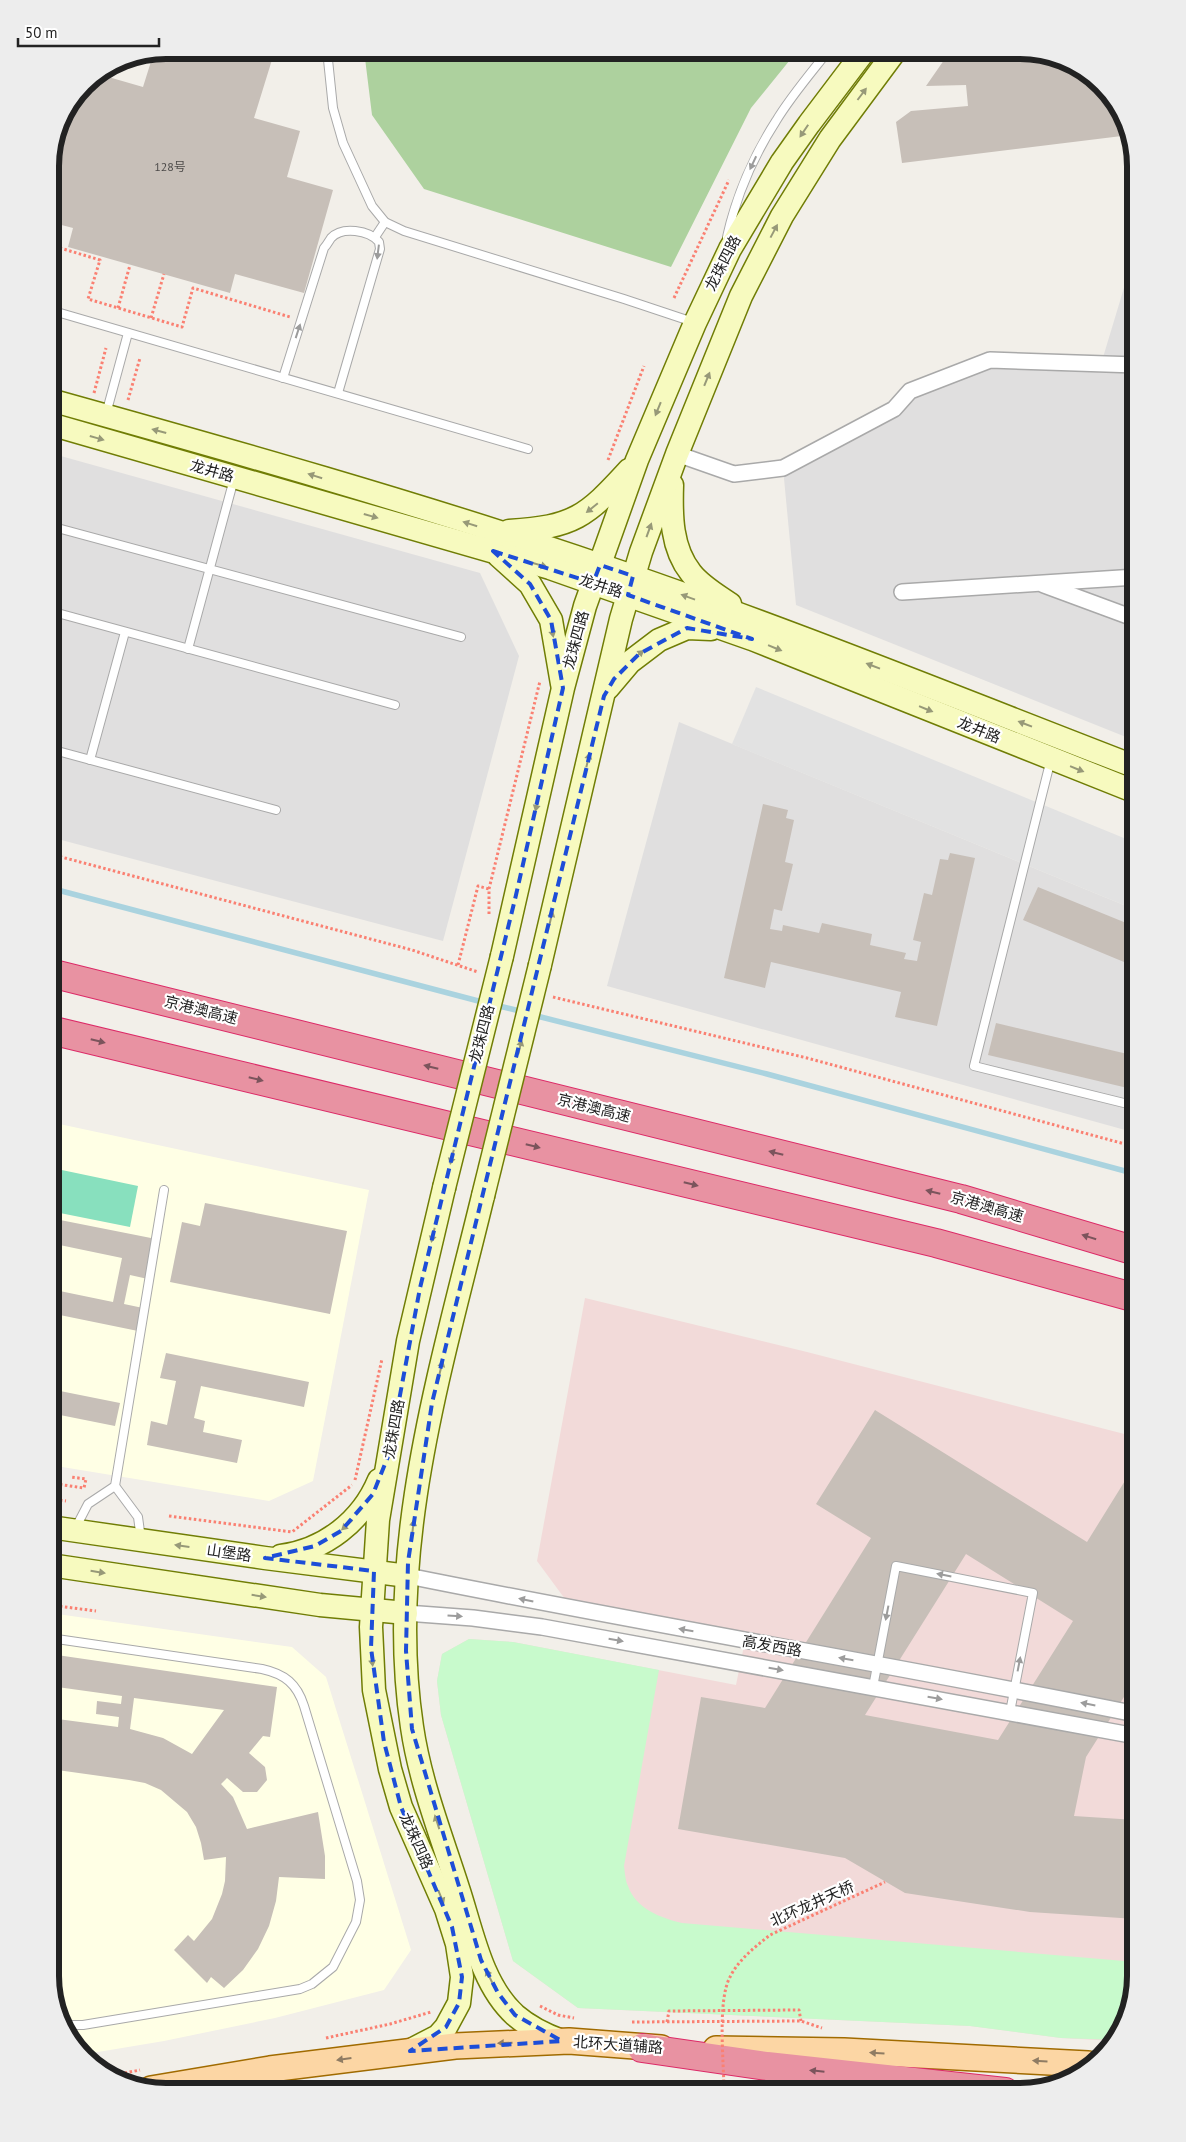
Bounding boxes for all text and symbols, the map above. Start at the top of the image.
scale bar [18,15,159,47]
text: 50 m [25,23,58,42]
one-way arrow [857,88,868,101]
one-way arrow [799,124,809,138]
one-way arrow [749,156,757,170]
house number: 128号 [154,159,186,174]
one-way arrow [770,223,778,238]
street label: 龙珠四路 [700,232,745,294]
one-way arrow [374,245,382,261]
one-way arrow [294,323,302,338]
one-way arrow [704,371,712,386]
one-way arrow [654,402,662,416]
one-way arrow [151,426,166,434]
one-way arrow [90,434,105,442]
street label: 龙井路 [188,455,236,486]
one-way arrow [307,472,322,480]
one-way arrow [585,502,598,513]
one-way arrow [364,513,379,521]
one-way arrow [463,519,478,527]
one-way arrow [646,523,653,538]
one-way arrow [532,561,547,569]
street label: 龙井路 [577,570,625,602]
one-way arrow [681,593,696,600]
street label: 龙珠四路 [559,608,592,671]
one-way arrow [549,622,557,638]
one-way arrow [768,645,782,653]
one-way arrow [631,649,644,660]
one-way arrow [865,662,880,670]
one-way arrow [919,705,933,713]
street label: 龙井路 [955,712,1004,747]
one-way arrow [1017,720,1032,728]
one-way arrow [584,752,592,767]
one-way arrow [1070,765,1084,773]
one-way arrow [533,796,541,811]
one-way arrow [547,910,555,926]
street label: 京港澳高速 [162,991,240,1028]
street label: 龙珠四路 [465,1002,498,1065]
one-way arrow [90,1037,105,1045]
one-way arrow [516,1040,524,1055]
one-way arrow [424,1063,439,1071]
one-way arrow [248,1075,263,1083]
street label: 京港澳高速 [555,1089,633,1126]
one-way arrow [525,1142,540,1150]
one-way arrow [448,1149,456,1164]
one-way arrow [768,1149,783,1157]
one-way arrow [683,1180,698,1188]
street label: 京港澳高速 [948,1187,1026,1226]
one-way arrow [926,1188,941,1196]
one-way arrow [429,1228,437,1243]
one-way arrow [1082,1233,1097,1241]
one-way arrow [437,1360,445,1375]
street label: 龙珠四路 [379,1398,408,1460]
one-way arrow [342,1519,354,1531]
one-way arrow [409,1519,417,1535]
street label: 山堡路 [205,1540,253,1565]
one-way arrow [173,1542,189,1550]
one-way arrow [91,1568,107,1576]
one-way arrow [937,1571,952,1579]
one-way arrow [251,1592,267,1600]
one-way arrow [519,1596,534,1604]
one-way arrow [883,1606,891,1622]
one-way arrow [447,1613,463,1621]
one-way arrow [678,1626,694,1634]
street label: 高发西路 [741,1631,803,1660]
one-way arrow [608,1636,623,1644]
one-way arrow [368,1651,376,1667]
one-way arrow [837,1655,853,1663]
one-way arrow [1016,1655,1024,1671]
one-way arrow [768,1666,784,1674]
one-way arrow [928,1695,944,1703]
one-way arrow [1081,1700,1096,1708]
street label: 龙珠四路 [396,1810,437,1872]
one-way arrow [433,1815,441,1830]
street label: 北环龙井天桥 [767,1877,857,1931]
one-way arrow [437,1890,445,1905]
one-way arrow [485,1969,493,1983]
street label: 北环大道辅路 [572,2032,664,2057]
one-way arrow [497,2040,513,2048]
one-way arrow [869,2048,885,2056]
one-way arrow [335,2056,351,2064]
one-way arrow [1031,2056,1047,2064]
one-way arrow [809,2067,825,2075]

